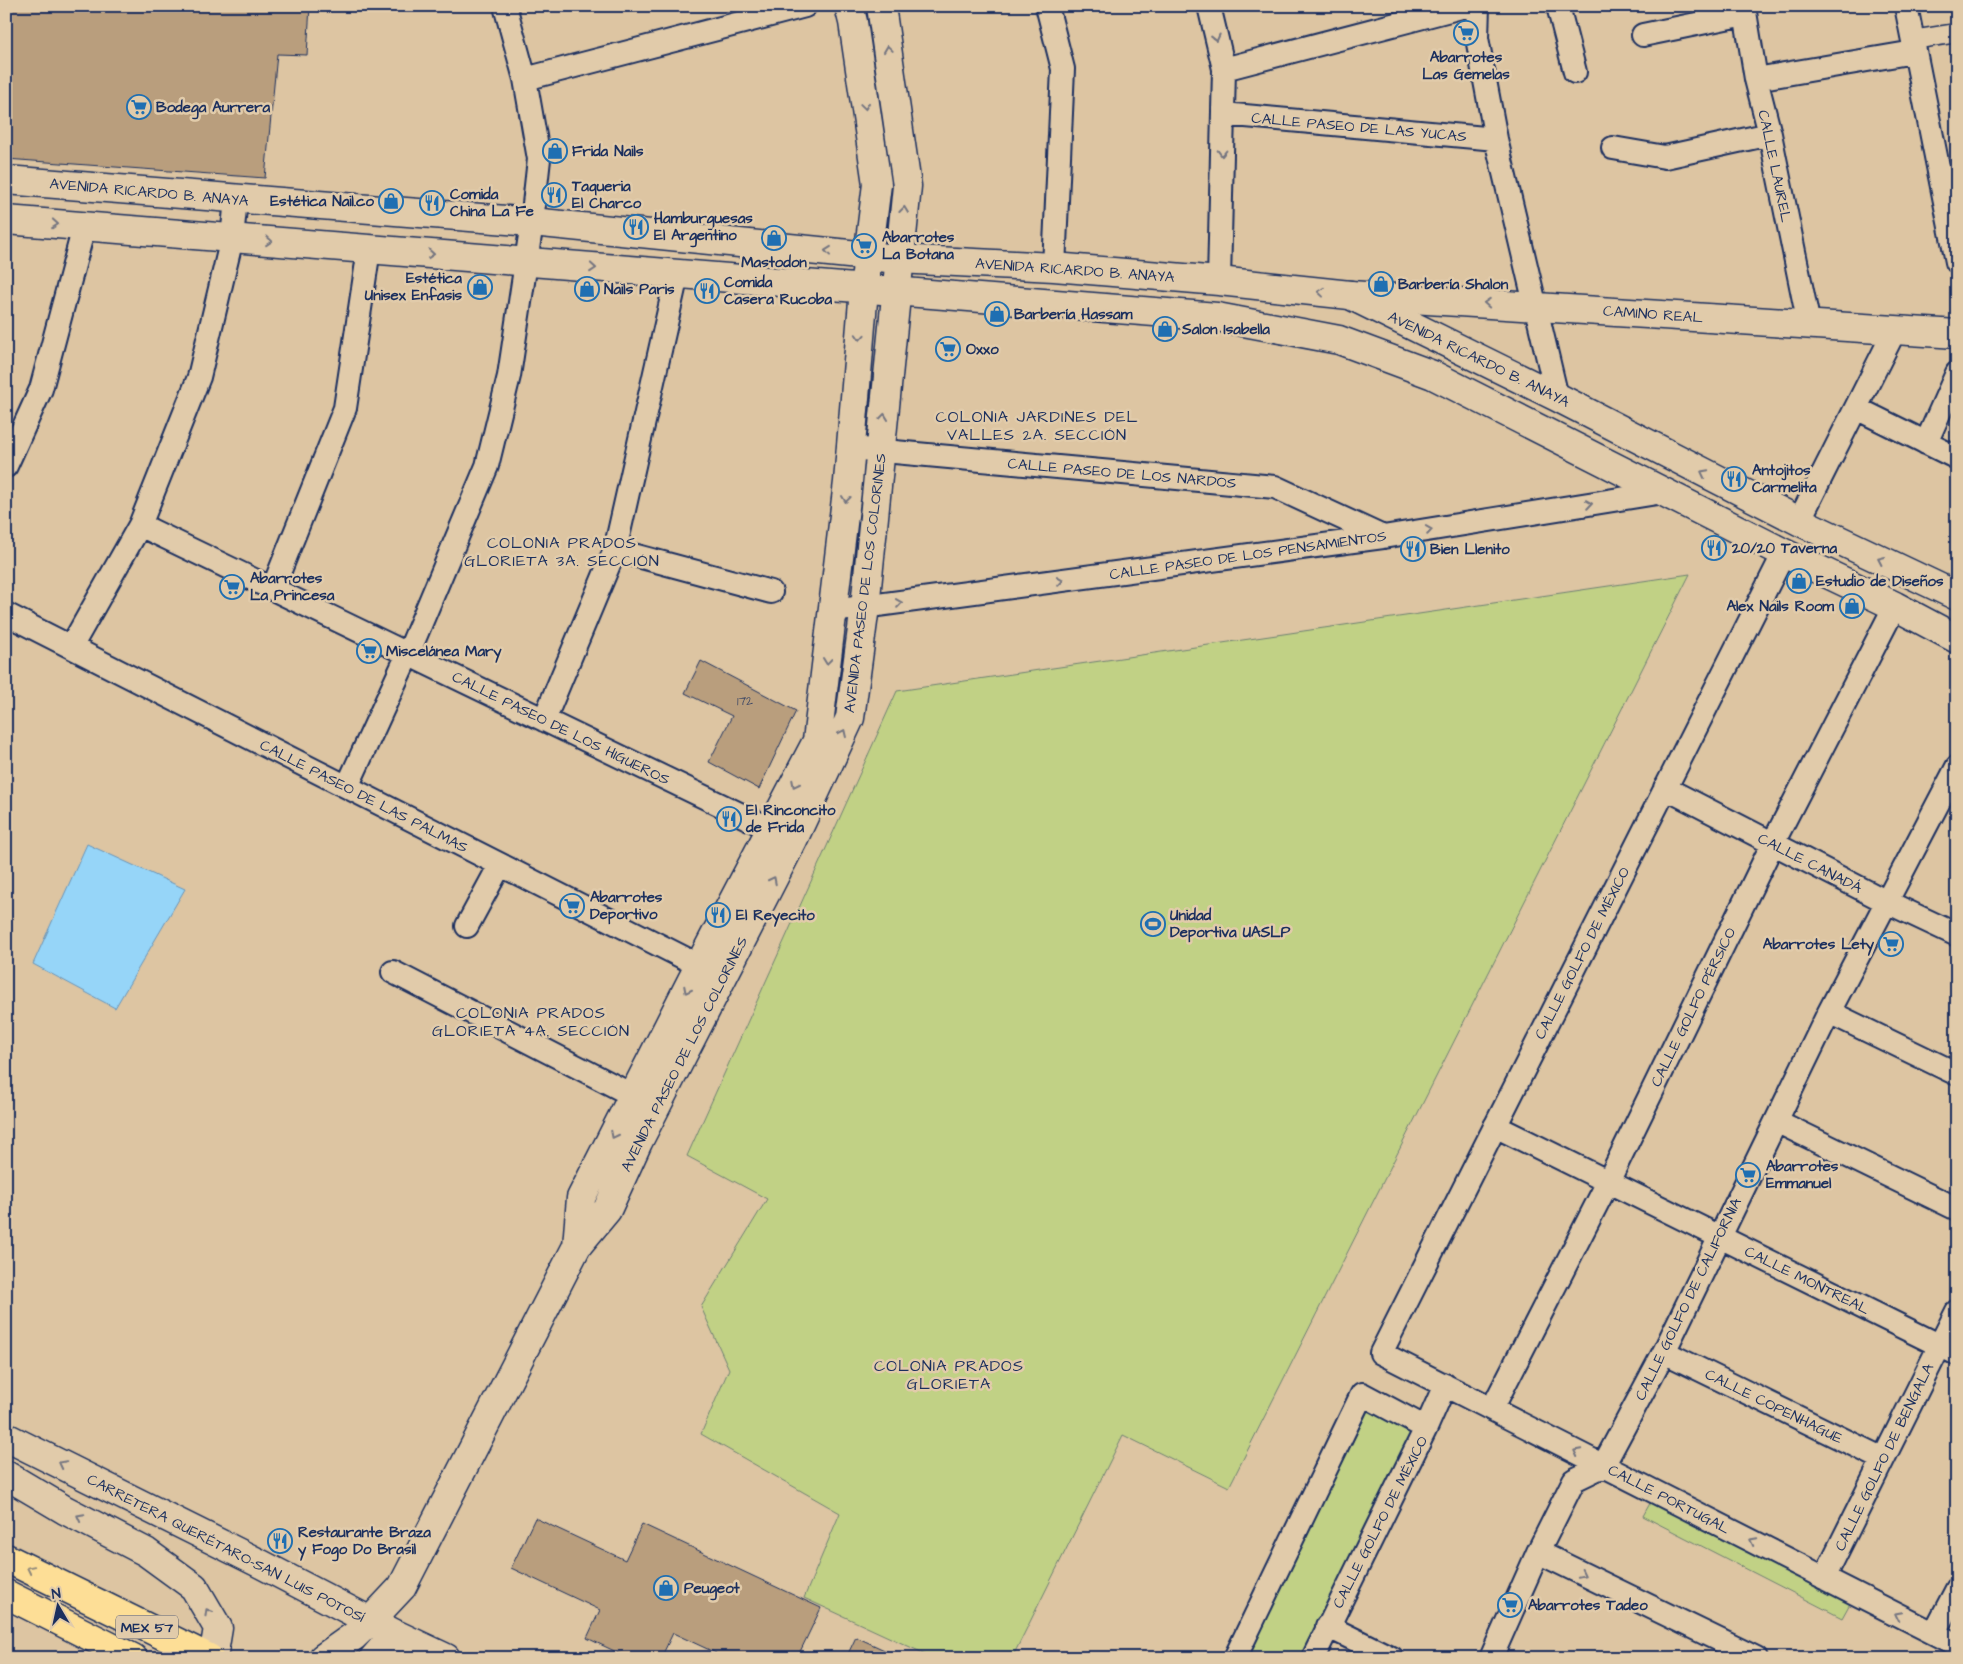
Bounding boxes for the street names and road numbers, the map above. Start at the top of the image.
street label: CALLE PASEO DE LAS YUCAS [1250,108,1468,147]
street label: CALLE LAUREL [1752,108,1797,225]
street label: AVENIDA RICARDO B. ANAYA [49,173,250,212]
street label: AVENIDA RICARDO B. ANAYA [975,253,1176,288]
street label: CAMINO REAL [1602,301,1704,329]
street label: AVENIDA RICARDO B. ANAYA [1384,306,1573,413]
street label: AVENIDA PASEO DE LOS COLORINES [839,452,892,714]
street label: CALLE PASEO DE LOS NARDOS [1007,453,1238,494]
street label: CALLE PASEO DE LOS PENSAMIENTOS [1108,526,1388,585]
street label: CALLE PASEO DE LOS HIGUEROS [448,666,673,791]
street label: CALLE PASEO DE LAS PALMAS [256,735,472,858]
street label: CALLE CANADÁ [1754,828,1866,899]
street label: CALLE GOLFO DE MÉXICO [1530,863,1635,1043]
street label: CALLE GOLFO PÉRSICO [1646,924,1741,1090]
street label: AVENIDA PASEO DE LOS COLORINES [616,933,753,1175]
street label: CALLE GOLFO DE CALIFORNIA [1630,1194,1747,1404]
street label: CALLE MONTREAL [1741,1241,1873,1320]
street label: CALLE GOLFO DE BENGALA [1830,1359,1939,1555]
street label: CALLE COPENHAGUE [1701,1364,1846,1449]
street label: CALLE GOLFO DE MÉXICO [1328,1432,1433,1612]
street label: CALLE PORTUGAL [1604,1460,1734,1540]
street label: CARRETERA QUERÉTARO-SAN LUIS POTOSÍ [83,1469,368,1628]
road number: MEX 57 [116,1615,178,1638]

